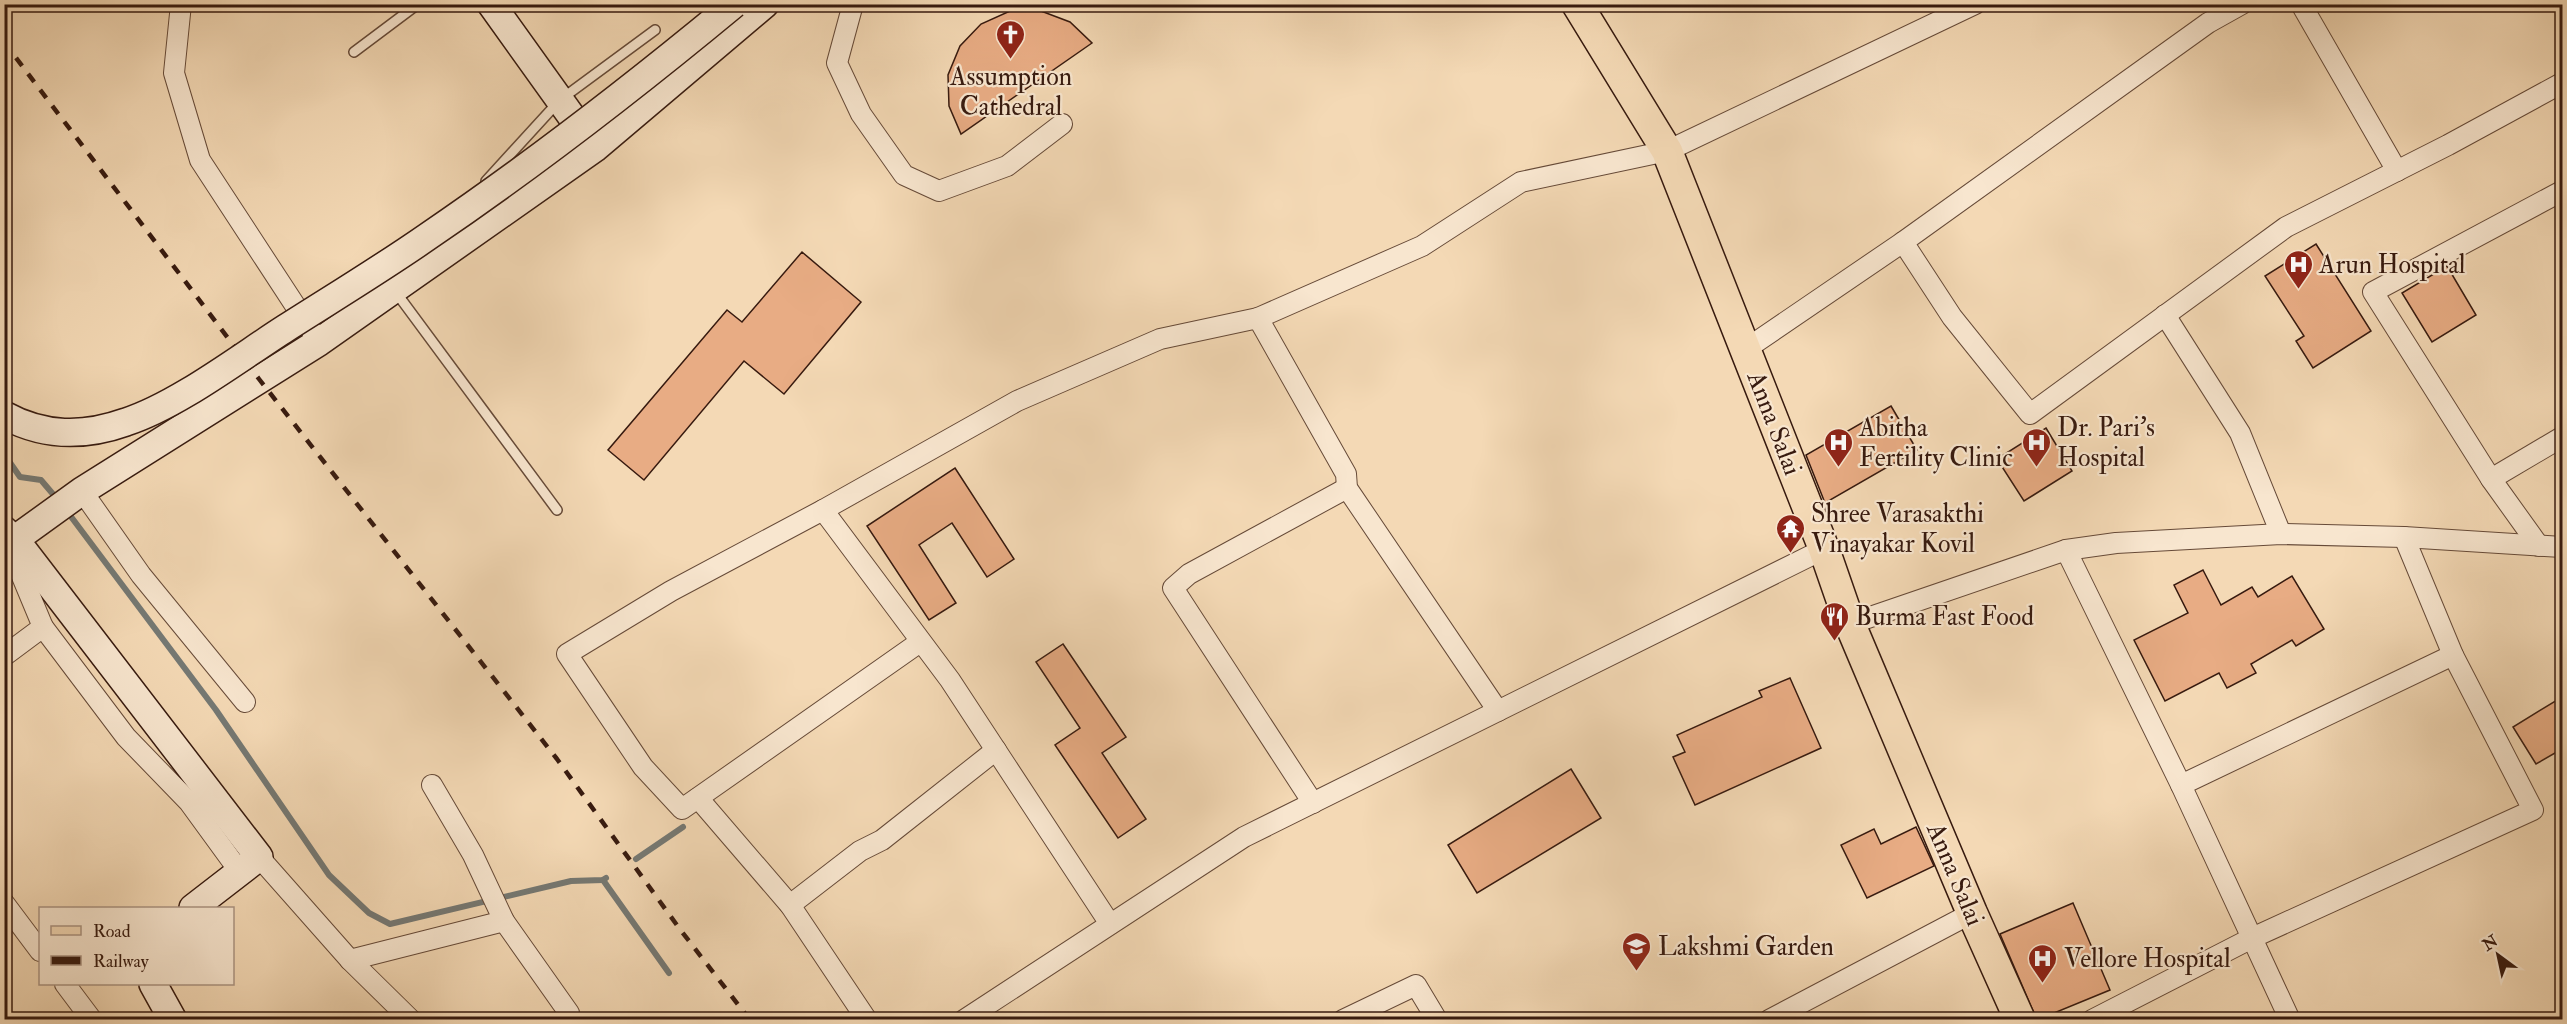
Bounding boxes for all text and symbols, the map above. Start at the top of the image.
church icon: Assumption Cathedral [995,18,1027,60]
place label: Assumption Cathedral [949,61,1072,123]
hospital icon: Arun Hospital [2282,248,2314,290]
place label: Arun Hospital [2318,249,2466,282]
street label: Anna Salai [1739,366,1809,480]
place label: Abitha Fertility Clinic [1858,412,2013,474]
place label: Dr. Pari's Hospital [2057,412,2155,475]
hospital icon: Abitha Fertility Clinic [1822,426,1854,468]
hospital icon: Dr. Pari's Hospital [2020,426,2052,468]
place label: Shree Varasakthi Vinayakar Kovil [1811,498,1984,560]
temple icon: Shree Varasakthi Vinayakar Kovil [1774,512,1806,554]
restaurant icon: Burma Fast Food [1818,600,1850,642]
place label: Burma Fast Food [1855,601,2034,633]
street label: Anna Salai [1919,817,1991,931]
legend [39,907,234,985]
text: Road [93,920,131,943]
north arrow [2468,925,2528,985]
school or university icon: Lakshmi Garden [1621,930,1653,972]
place label: Lakshmi Garden [1658,931,1834,963]
text: N [2478,931,2502,956]
hospital icon: Vellore Hospital [2027,942,2059,984]
place label: Vellore Hospital [2064,943,2231,976]
text: Railway [93,950,150,973]

